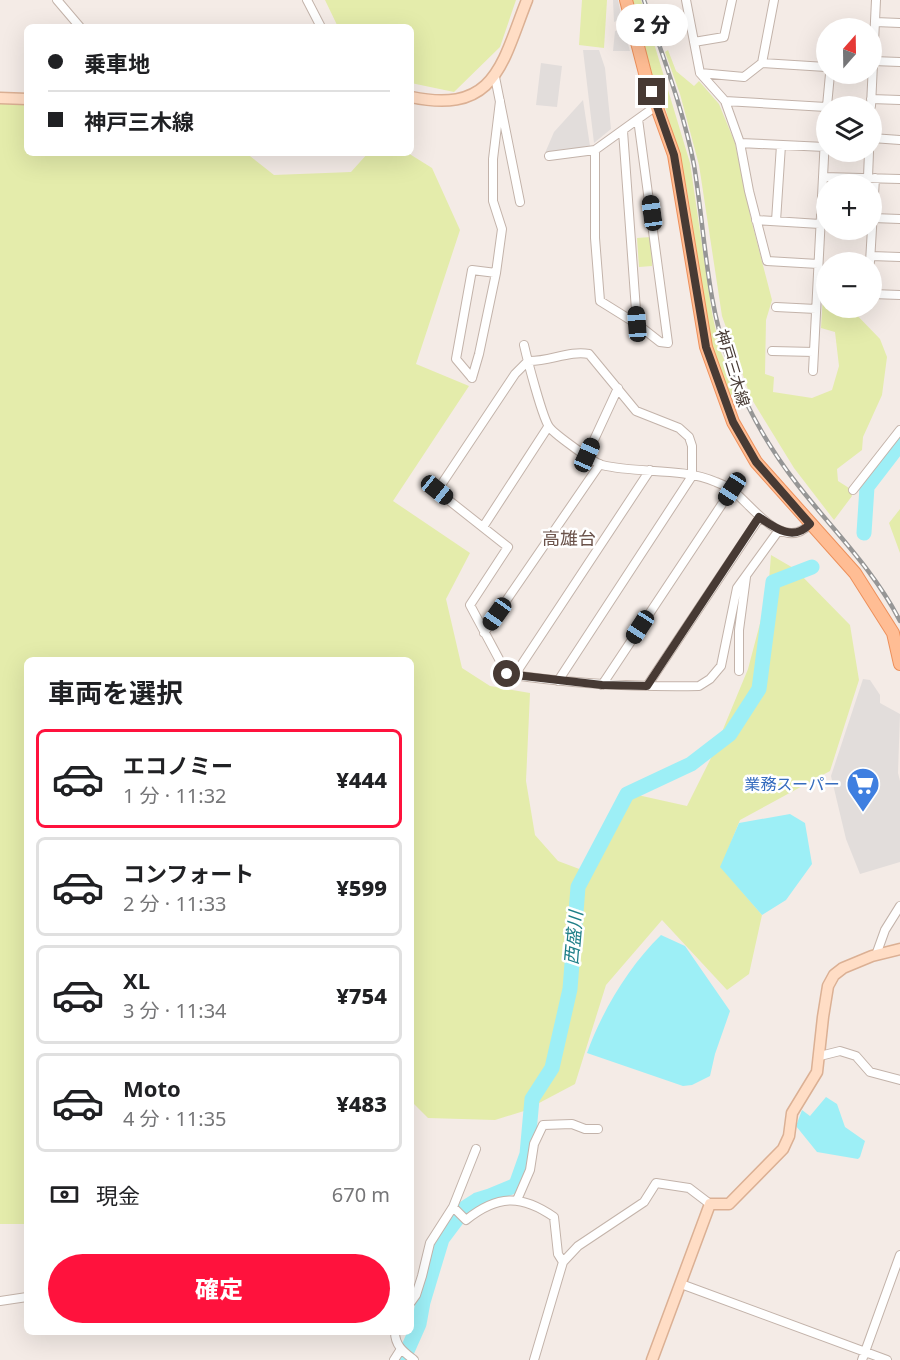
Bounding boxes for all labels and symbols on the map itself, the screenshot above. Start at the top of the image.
callout: 2 分 [616,5,688,47]
north arrow [816,18,882,84]
route end [638,78,665,105]
car [641,194,663,232]
car [627,305,647,343]
street label: 神戸三木線 [711,327,755,409]
car [571,435,603,475]
car [715,469,749,509]
car [417,472,457,508]
district label: 高雄台 [542,526,596,550]
car [479,594,515,634]
car [623,607,657,647]
route start [493,660,520,687]
supermarket icon: 業務スーパー [845,766,881,813]
place label: 業務スーパー [744,773,840,795]
water label: 西盛川 [559,908,587,966]

